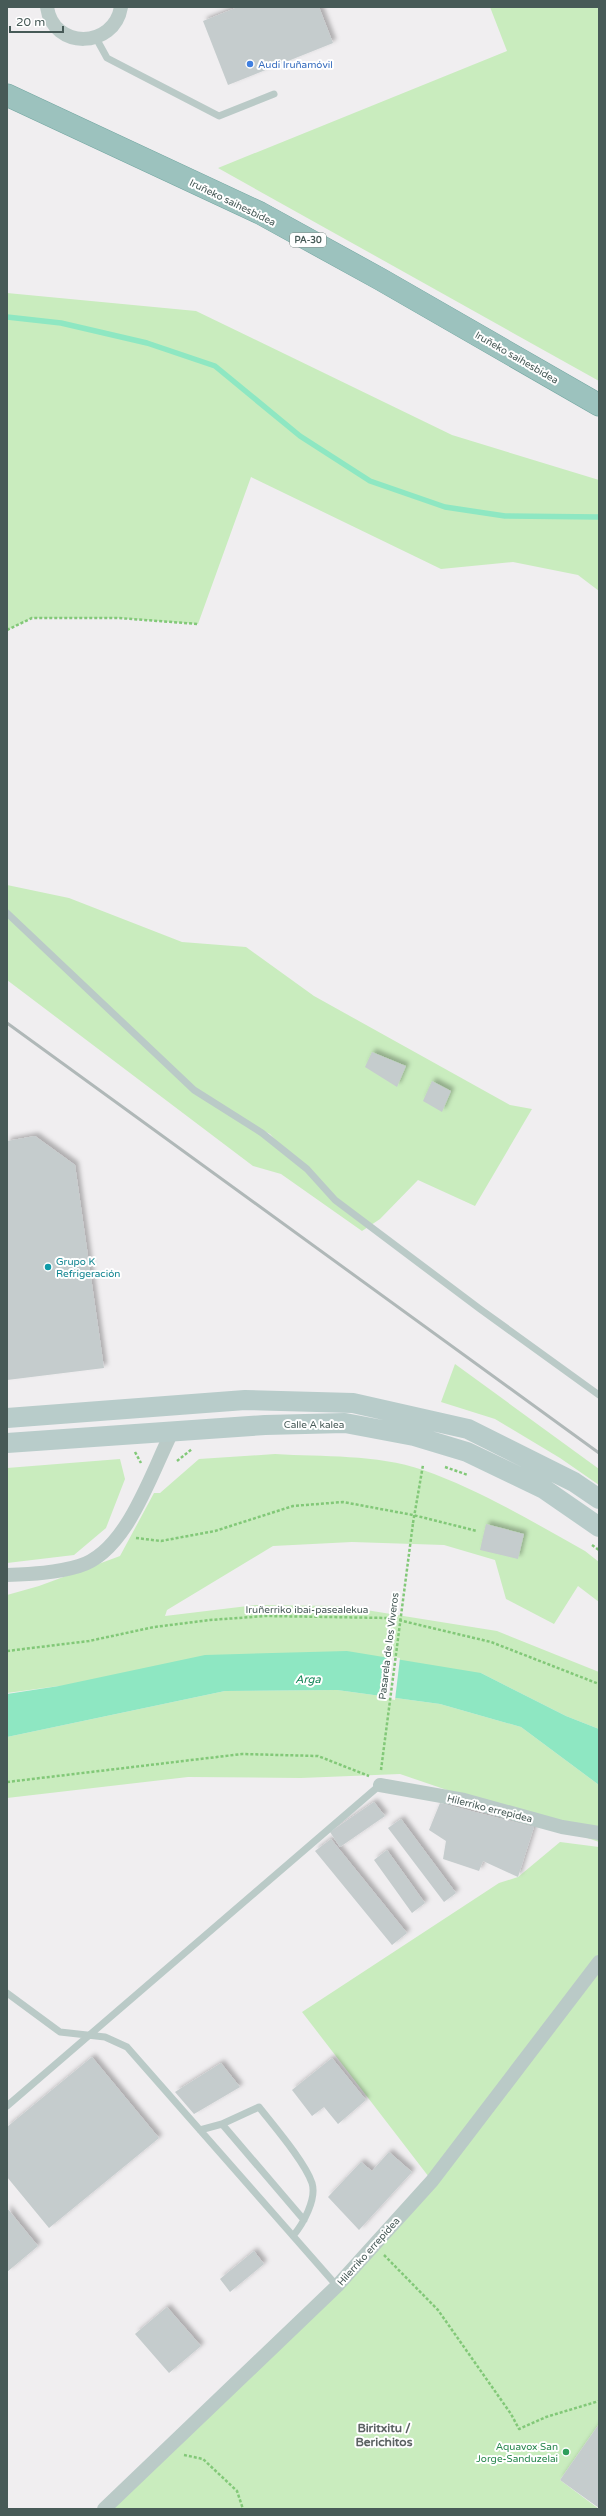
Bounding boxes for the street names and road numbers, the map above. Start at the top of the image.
street label: Iruñeko saihesbidea [188,177,278,229]
road number: PA-30 [290,233,326,247]
street label: Iruñeko saihesbidea [473,329,560,387]
street label: Calle A kalea [284,1419,344,1431]
street label: Pasarela de los Viveros [376,1592,402,1700]
street label: Iruñerriko ibai-pasealekua [246,1604,368,1616]
street label: Hilerriko errepidea [446,1793,534,1825]
street label: Hilerriko errepidea [335,2215,402,2288]

